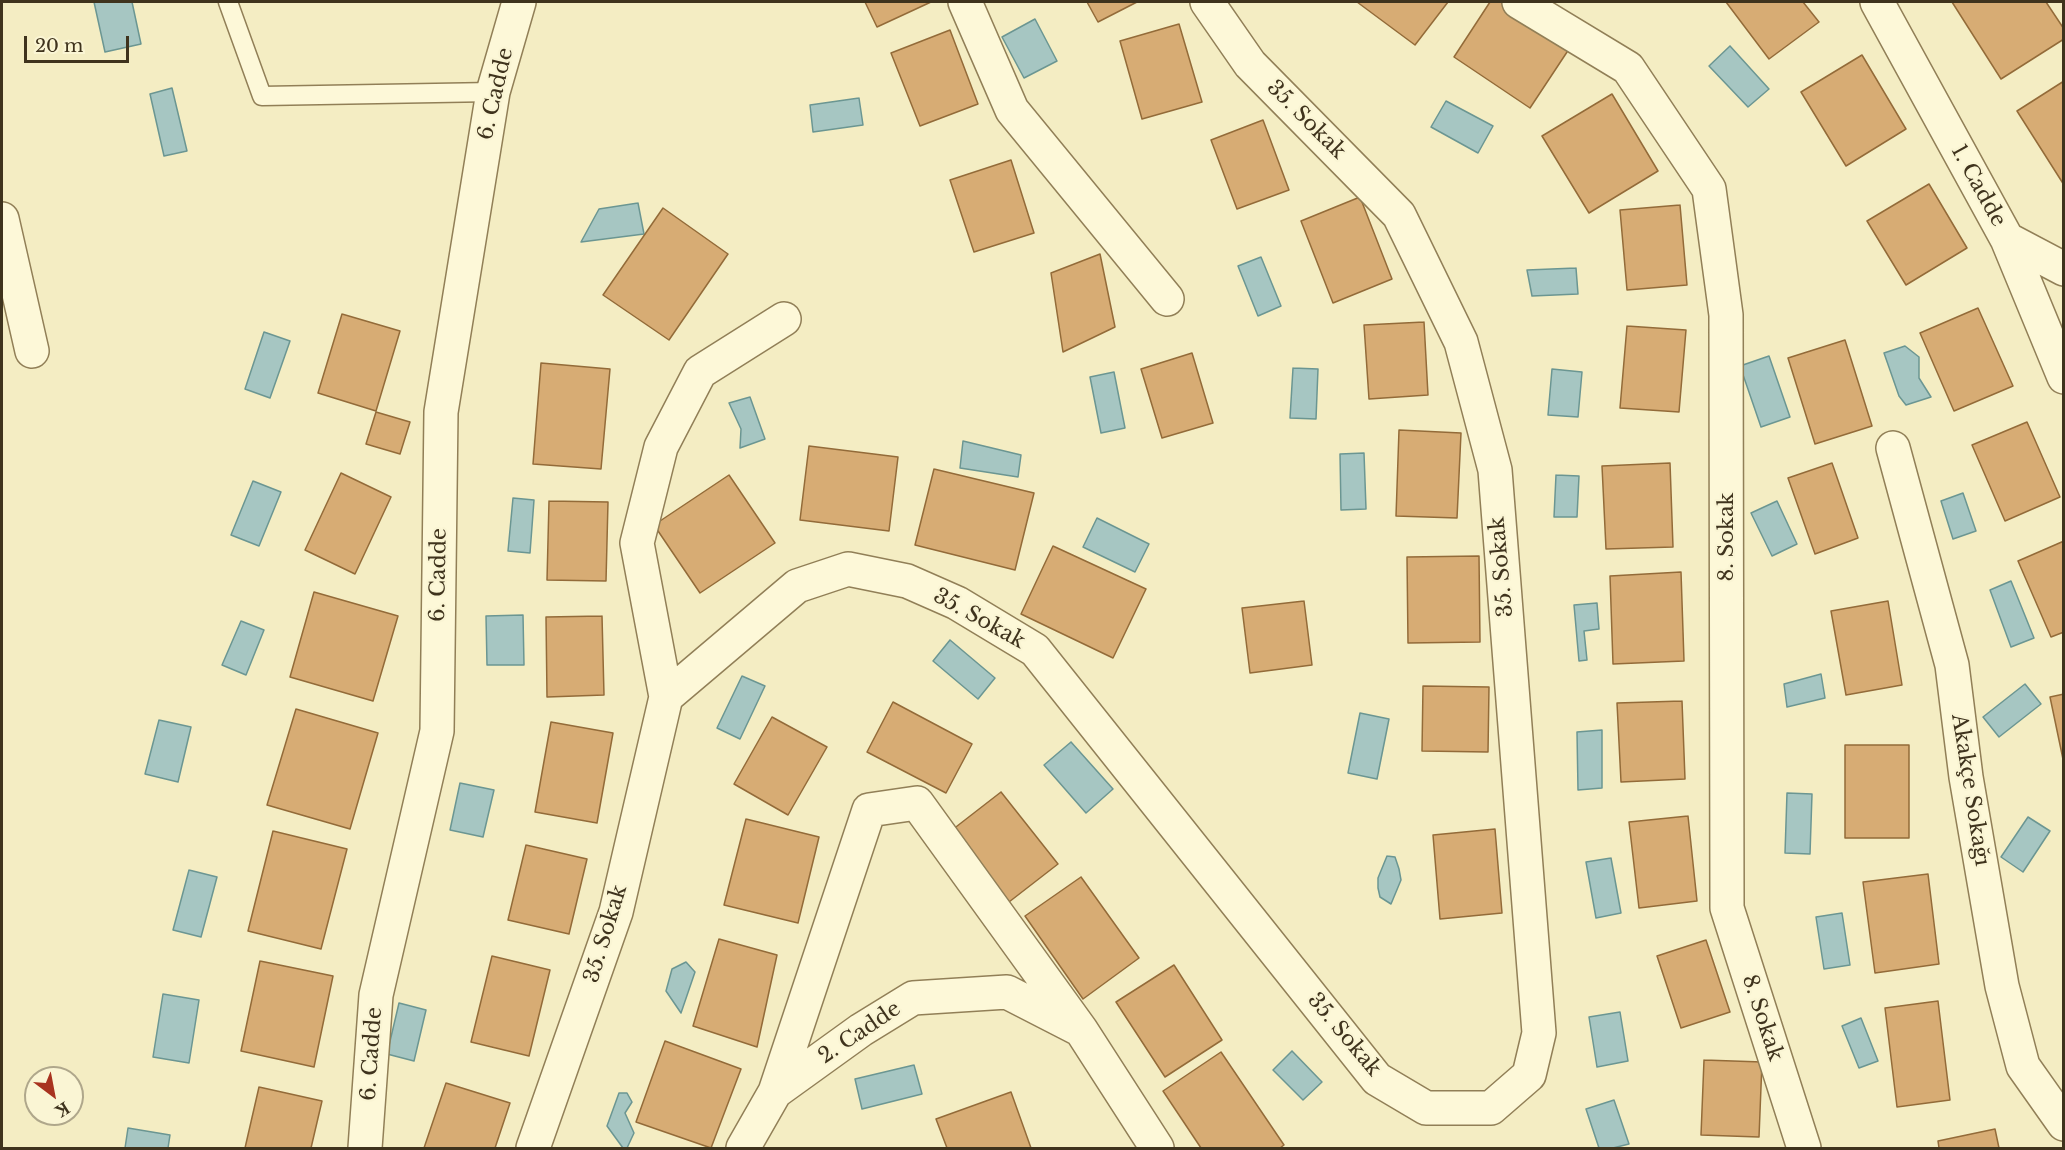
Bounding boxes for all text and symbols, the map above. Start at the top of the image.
scale bar [27,24,132,62]
text: 20 m [35,35,83,57]
street label: 6. Cadde [473,45,519,143]
street label: 35. Sokak [1261,75,1351,165]
street label: 1. Cadde [1945,141,2011,231]
street label: 8. Sokak [1714,492,1740,582]
street label: 35. Sokak [1485,516,1519,618]
street label: 6. Cadde [426,528,452,622]
street label: 35. Sokak [929,583,1029,655]
street label: Akakçe Sokağı [1946,712,1994,868]
street label: 35. Sokak [579,882,633,986]
street label: 8. Sokak [1736,972,1788,1064]
street label: 35. Sokak [1302,988,1386,1082]
street label: 2. Cadde [814,996,906,1070]
street label: 6. Cadde [356,1006,388,1102]
north arrow [24,1066,84,1126]
text: K [52,1098,73,1122]

